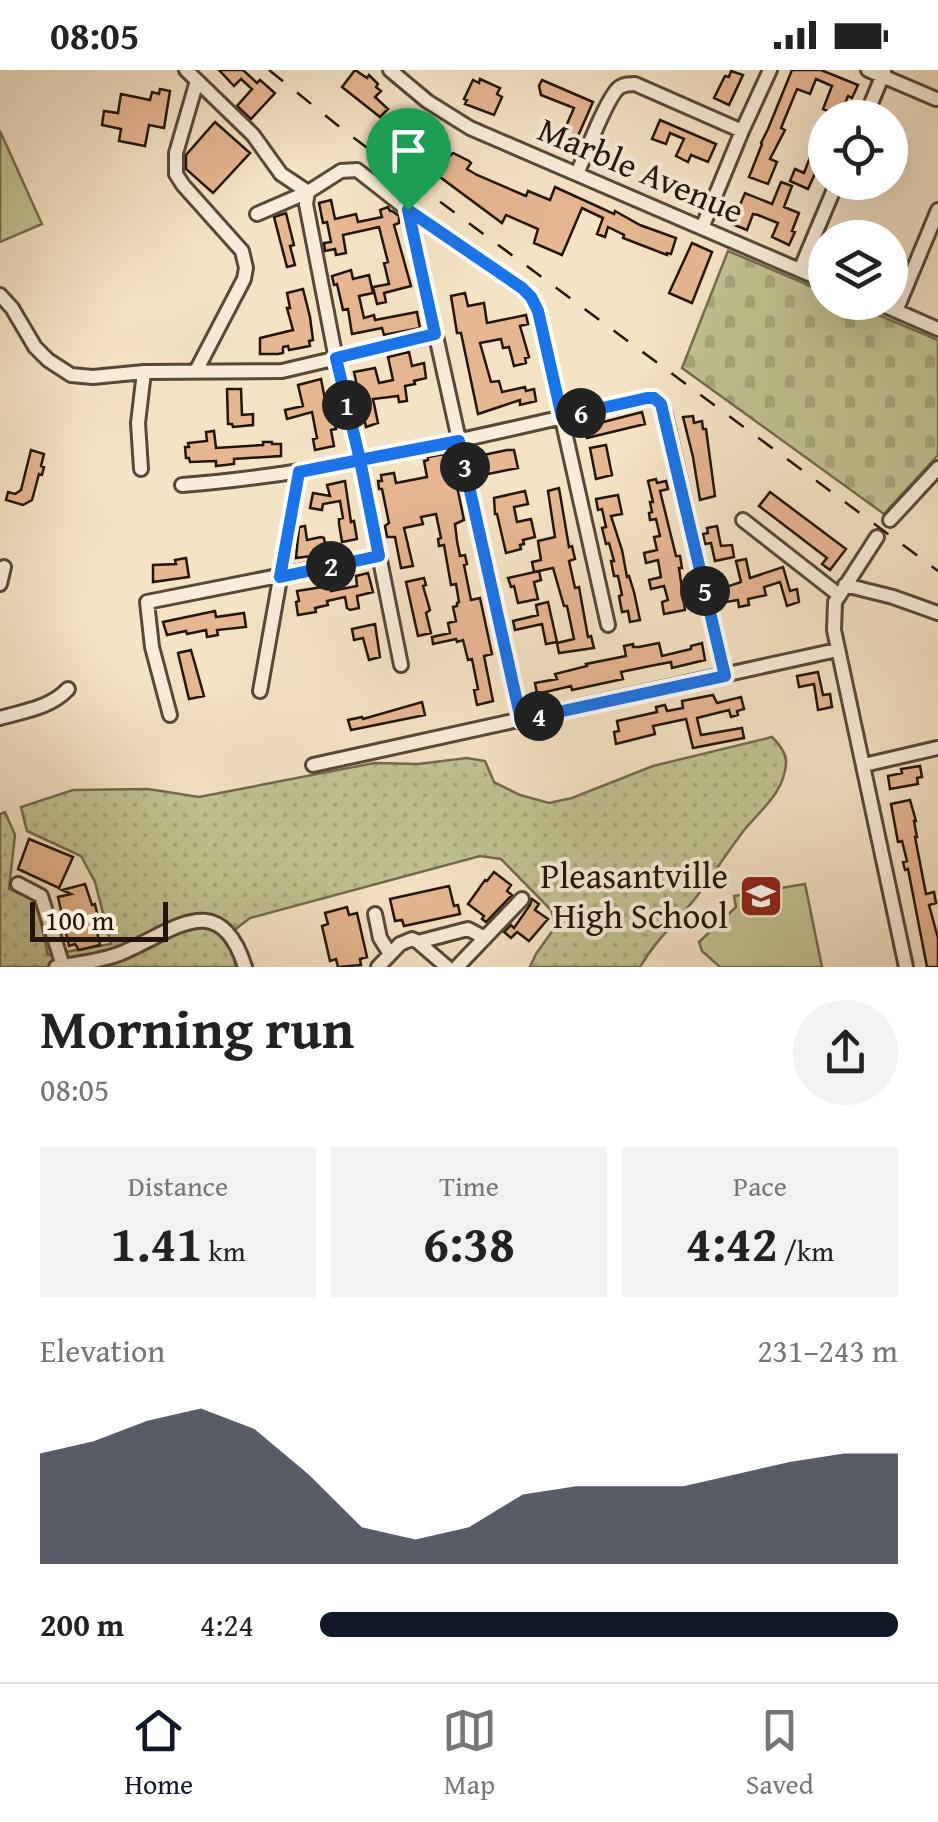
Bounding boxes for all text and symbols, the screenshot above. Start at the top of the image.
text: 08:05 [50,7,140,63]
map controls [808,100,908,320]
button: locate [808,100,908,200]
street label: Marble Avenue [530,103,752,236]
pin [366,108,451,211]
icon: arrive [381,123,436,178]
button: layers [808,220,908,320]
pin: 1 [322,380,372,430]
text: 1 [340,384,354,425]
pin: 6 [556,388,606,438]
text: 6 [574,392,588,433]
pin: 3 [440,442,490,492]
text: 3 [458,446,472,487]
pin: 2 [306,541,356,591]
text: 2 [324,545,338,586]
pin: 5 [680,566,730,616]
text: 5 [698,570,712,611]
pin: 4 [514,691,564,741]
text: 4 [532,695,546,736]
place label: Pleasantville High School [541,850,728,941]
school or university icon: Pleasantville High School [738,873,784,919]
scale bar [30,897,168,941]
text: 100 m [45,899,114,940]
text: Morning run [40,988,354,1068]
button: share [793,1000,898,1105]
text: 08:05 [40,1066,109,1113]
text: Distance [128,1165,228,1206]
text: Time [439,1165,499,1206]
text: Pace [733,1165,787,1206]
text: 1.41 [110,1206,202,1279]
text: 6:38 [423,1206,515,1279]
text: 4:42 [686,1206,778,1279]
text: km [202,1230,246,1271]
text: /km [778,1230,834,1271]
text: Elevation [40,1327,165,1374]
text: 231–243 m [757,1327,898,1374]
text: 200 m [40,1601,124,1648]
text: 4:24 [200,1601,254,1648]
tab: Home [124,1703,193,1804]
tab: Map [442,1703,497,1804]
tab: Saved [746,1703,814,1804]

